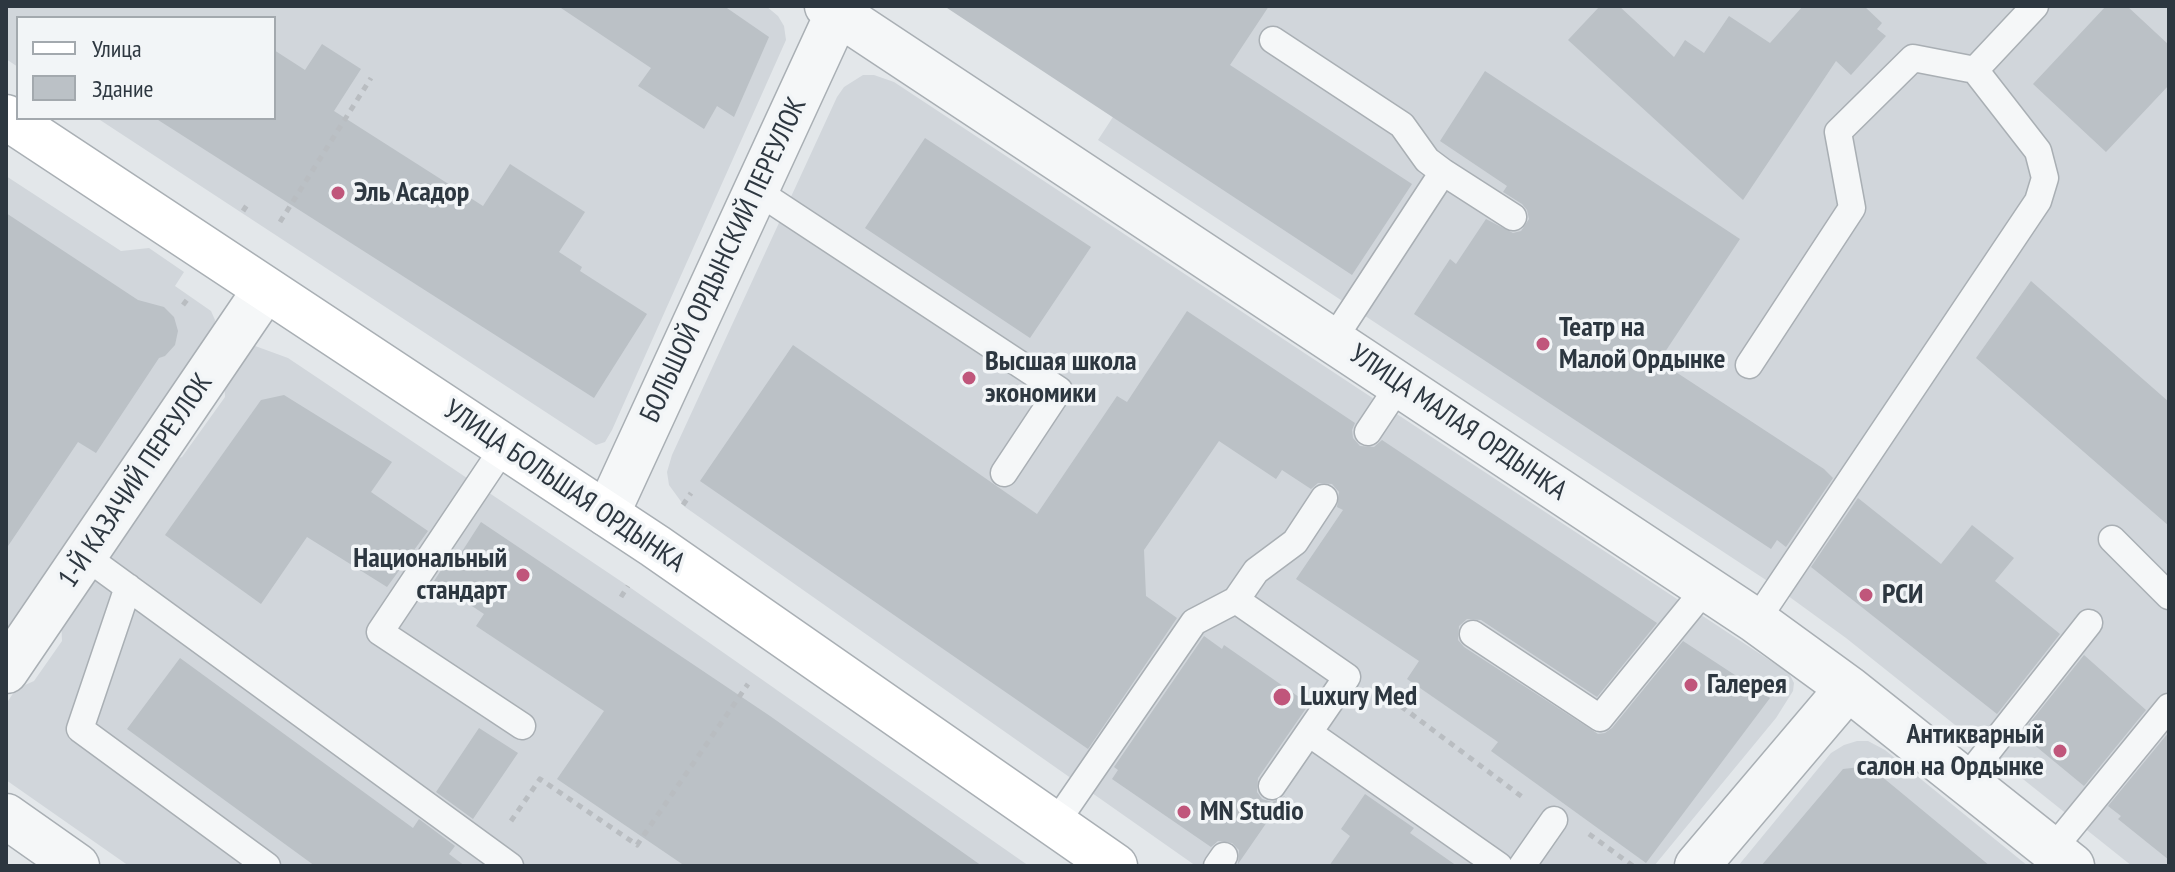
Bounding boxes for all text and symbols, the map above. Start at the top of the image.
legend [16,16,276,120]
text: Улица [92,33,142,64]
text: Здание [92,73,153,104]
street label: БОЛЬШОЙ ОРДЫНСКИЙ ПЕРЕУЛОК [634,92,814,428]
place label: Эль Асадор [354,176,469,210]
marker: Эль Асадор [329,184,347,202]
place label: Театр на Малой Ордынке [1559,311,1726,377]
marker: Театр на Малой Ордынке [1534,335,1552,353]
street label: УЛИЦА МАЛАЯ ОРДЫНКА [1343,338,1573,508]
place label: Высшая школа экономики [985,345,1137,411]
street label: 1-Й КАЗАЧИЙ ПЕРЕУЛОК [52,368,220,594]
marker: Высшая школа экономики [960,369,978,387]
street label: УЛИЦА БОЛЬШАЯ ОРДЫНКА [437,394,691,580]
place label: Национальный стандарт [353,542,507,608]
marker: Национальный стандарт [514,566,532,584]
place label: РСИ [1882,578,1923,612]
marker: РСИ [1857,586,1875,604]
place label: Галерея [1707,668,1787,702]
marker: Галерея [1682,676,1700,694]
place label: Luxury Med [1300,680,1417,714]
marker: Luxury Med [1271,686,1293,708]
place label: Антикварный салон на Ордынке [1857,718,2044,784]
marker: Антикварный салон на Ордынке [2051,742,2069,760]
place label: MN Studio [1200,795,1304,829]
marker: MN Studio [1175,803,1193,821]

